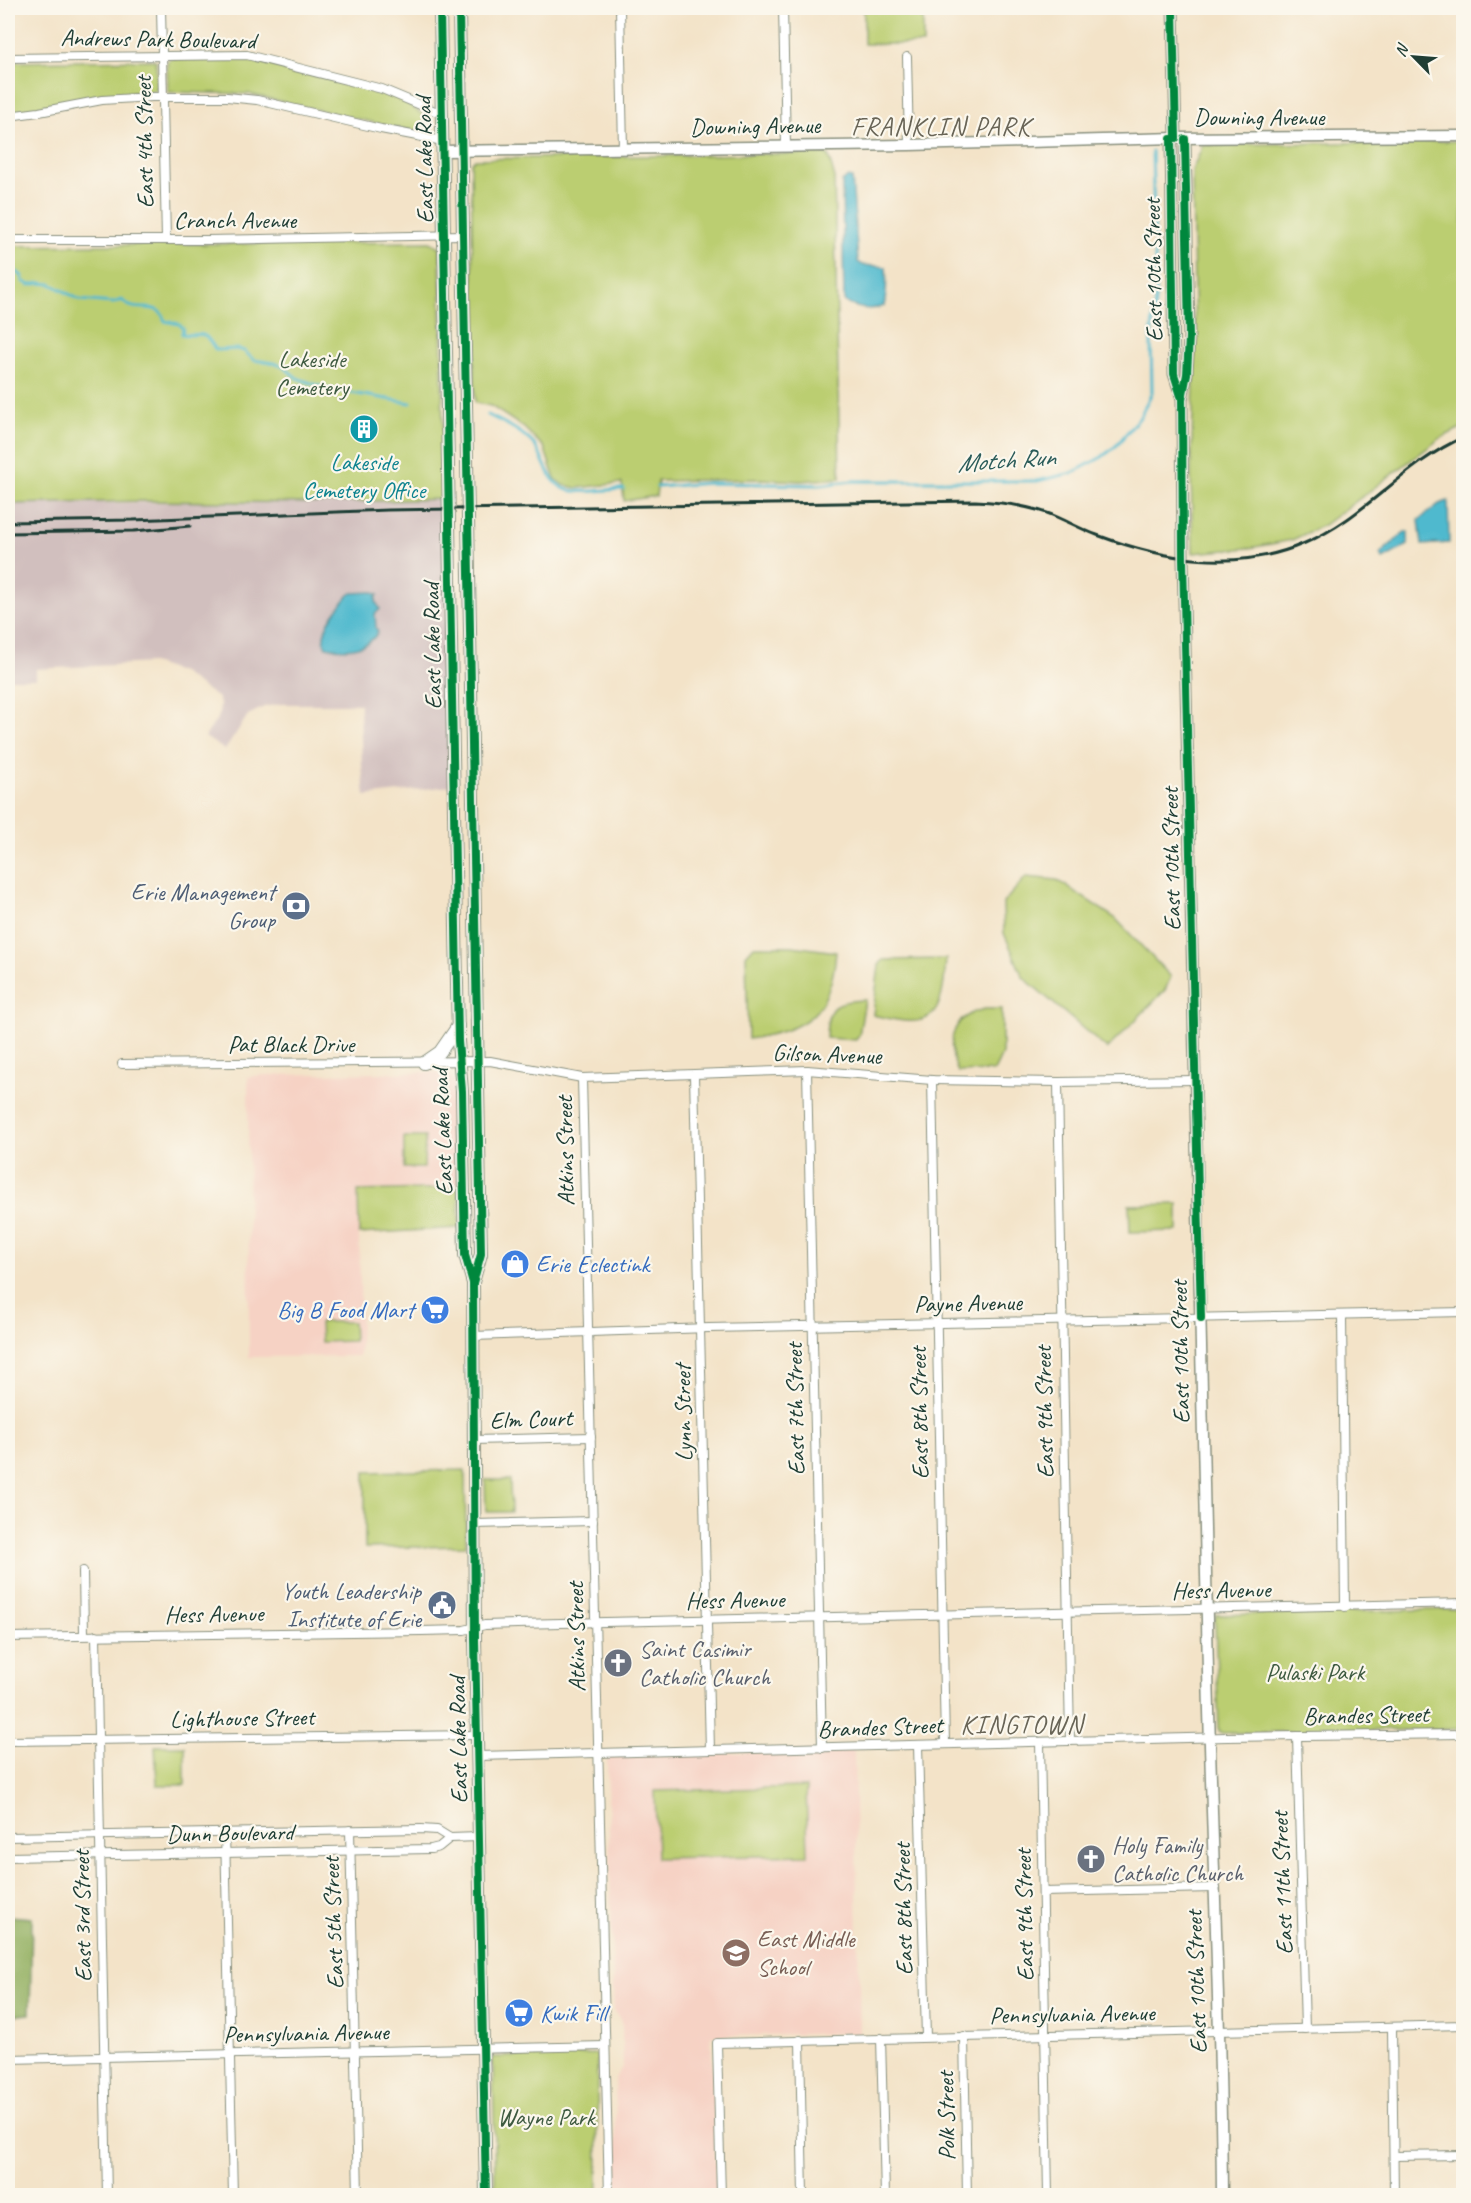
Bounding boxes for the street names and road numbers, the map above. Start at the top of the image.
street label: Andrews Park Boulevard [60,22,259,56]
street label: East 4th Street [128,74,160,208]
street label: East Lake Road [408,93,440,224]
street label: Downing Avenue [1194,102,1326,132]
street label: Downing Avenue [690,110,823,142]
street label: East 10th Street [1137,196,1169,342]
street label: Cranch Avenue [174,205,298,235]
street label: East Lake Road [416,579,448,710]
street label: East 10th Street [1155,785,1187,931]
street label: Pat Black Drive [228,1029,357,1059]
street label: Gilson Avenue [772,1037,884,1071]
street label: East Lake Road [425,1065,459,1196]
street label: Atkins Street [549,1094,581,1206]
street label: East 10th Street [1164,1278,1196,1424]
street label: Payne Avenue [914,1287,1024,1319]
street label: East 7th Street [779,1341,811,1475]
street label: East 9th Street [1028,1344,1060,1478]
street label: East 8th Street [903,1345,935,1479]
street label: Lynn Street [667,1361,699,1462]
street label: Elm Court [489,1402,575,1435]
street label: Hess Avenue [1171,1574,1273,1606]
street label: Atkins Street [560,1580,592,1692]
street label: Hess Avenue [685,1584,787,1616]
street label: Hess Avenue [164,1598,266,1630]
street label: East Lake Road [442,1673,474,1804]
street label: Brandes Street [1303,1699,1431,1731]
street label: Lighthouse Street [170,1702,316,1734]
street label: Brandes Street [817,1710,945,1744]
street label: East 11th Street [1264,1809,1299,1955]
street label: Dunn Boulevard [166,1817,297,1849]
street label: East 8th Street [887,1841,919,1975]
street label: East 9th Street [1008,1847,1040,1981]
street label: East 3rd Street [66,1848,98,1982]
street label: East 5th Street [316,1854,350,1990]
street label: East 10th Street [1178,1908,1213,2054]
street label: Pennsylvania Avenue [989,1998,1157,2030]
street label: Pennsylvania Avenue [223,2017,391,2049]
street label: Polk Street [930,2069,962,2161]

